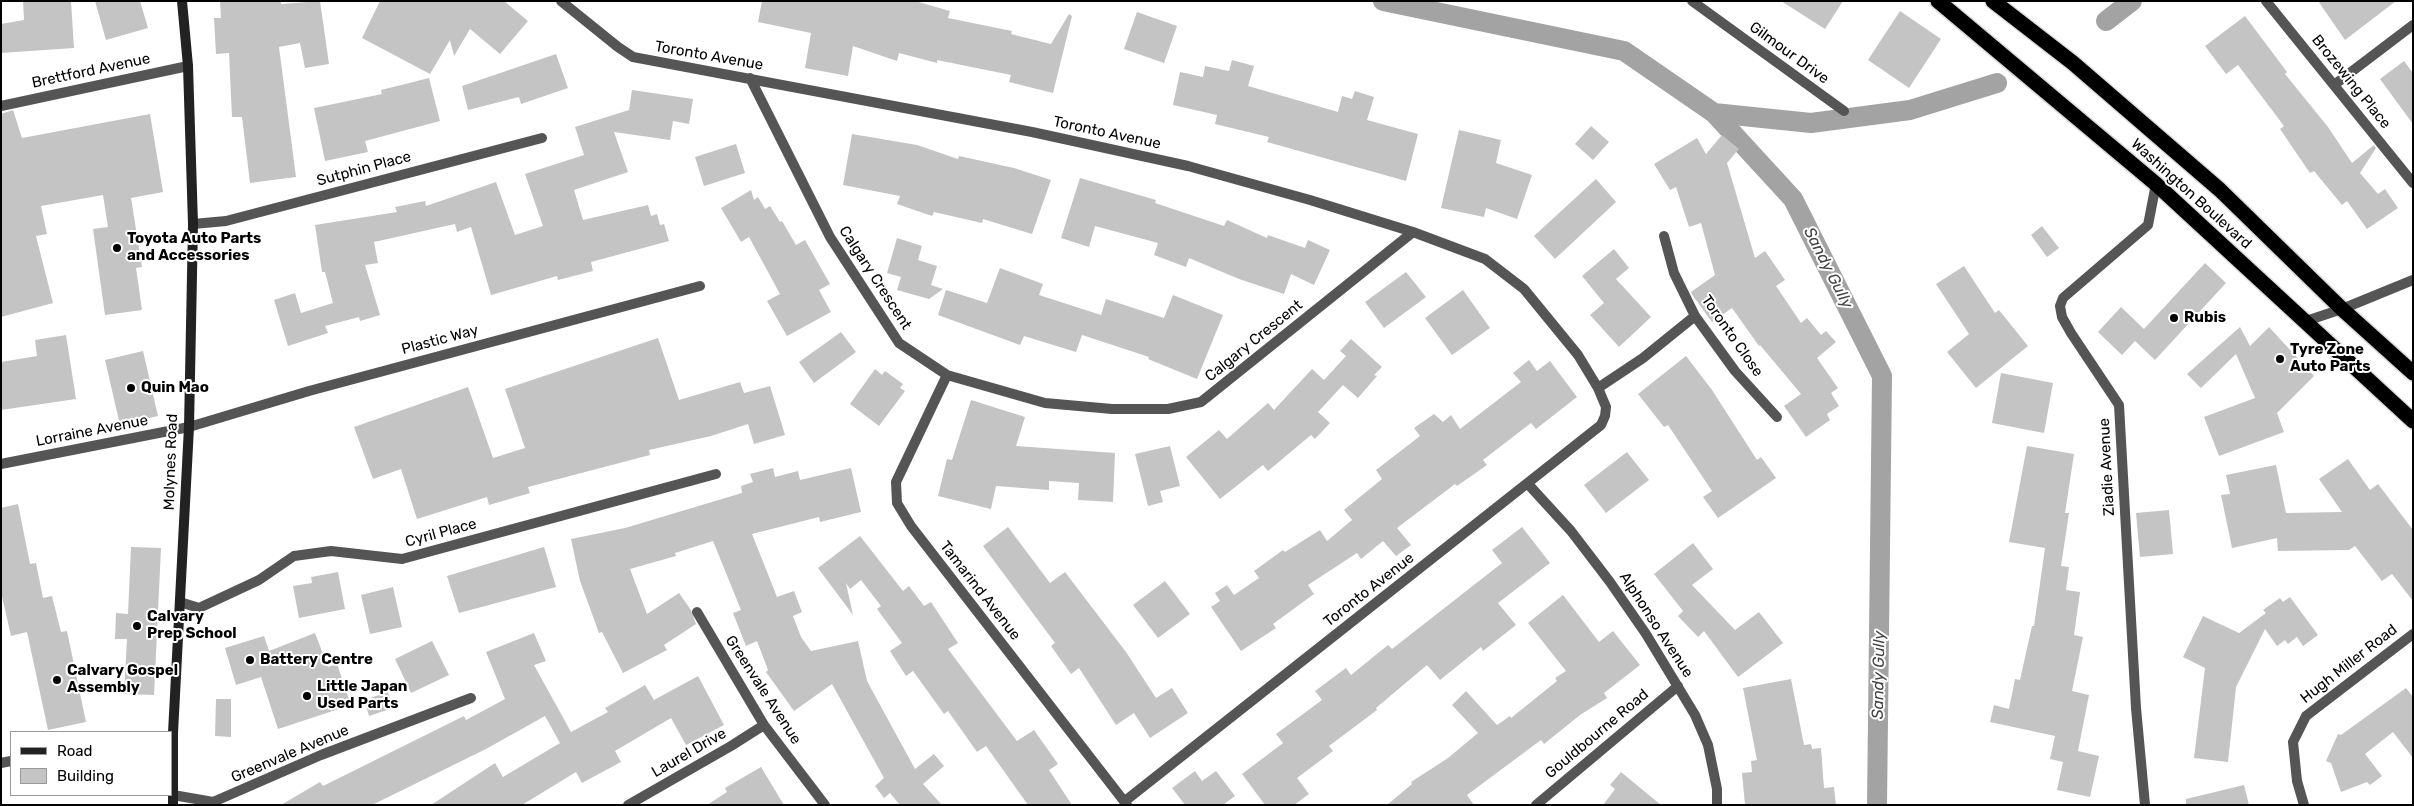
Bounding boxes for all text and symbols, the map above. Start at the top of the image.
street label: Gilmour Drive [1746,18,1832,88]
street label: Brozewing Place [2308,31,2394,133]
street label: Toronto Avenue [653,38,765,74]
street label: Brettford Avenue [30,50,152,92]
street label: Toronto Avenue [1051,113,1163,153]
street label: Washington Boulevard [2127,135,2255,253]
street label: Sutphin Place [315,148,413,190]
street label: Calgary Crescent [835,223,915,333]
water label: Sandy Gully [1799,224,1857,312]
place label: Toyota Auto Parts and Accessories [127,230,261,265]
marker: Toyota Auto Parts and Accessories [111,242,123,254]
street label: Toronto Close [1697,292,1767,380]
street label: Calgary Crescent [1202,296,1306,386]
place label: Rubis [2184,309,2226,327]
marker: Rubis [2168,312,2180,324]
street label: Plastic Way [400,321,480,359]
place label: Tyre Zone Auto Parts [2290,341,2371,376]
marker: Tyre Zone Auto Parts [2274,353,2286,365]
place label: Quin Mao [141,379,209,397]
marker: Quin Mao [125,382,137,394]
street label: Lorraine Avenue [34,411,150,451]
street label: Molynes Road [160,413,182,511]
street label: Ziadie Avenue [2095,418,2119,516]
street label: Cyril Place [403,515,479,551]
street label: Tamarind Avenue [936,538,1024,644]
street label: Toronto Avenue [1320,549,1418,631]
street label: Alphonso Avenue [1615,569,1697,681]
place label: Calvary Prep School [147,608,237,643]
marker: Calvary Prep School [131,620,143,632]
street label: Hugh Miller Road [2297,621,2401,707]
water label: Sandy Gully [1869,631,1889,719]
street label: Greenvale Avenue [721,632,805,748]
place label: Battery Centre [260,651,373,669]
marker: Battery Centre [244,654,256,666]
place label: Calvary Gospel Assembly [67,662,178,697]
marker: Calvary Gospel Assembly [51,674,63,686]
place label: Little Japan Used Parts [317,678,407,713]
street label: Gouldbourne Road [1542,686,1652,782]
marker: Little Japan Used Parts [301,690,313,702]
street label: Greenvale Avenue [228,721,352,787]
street label: Laurel Drive [649,724,729,782]
legend [10,731,172,796]
text: Road [57,742,93,760]
text: Building [57,767,114,785]

